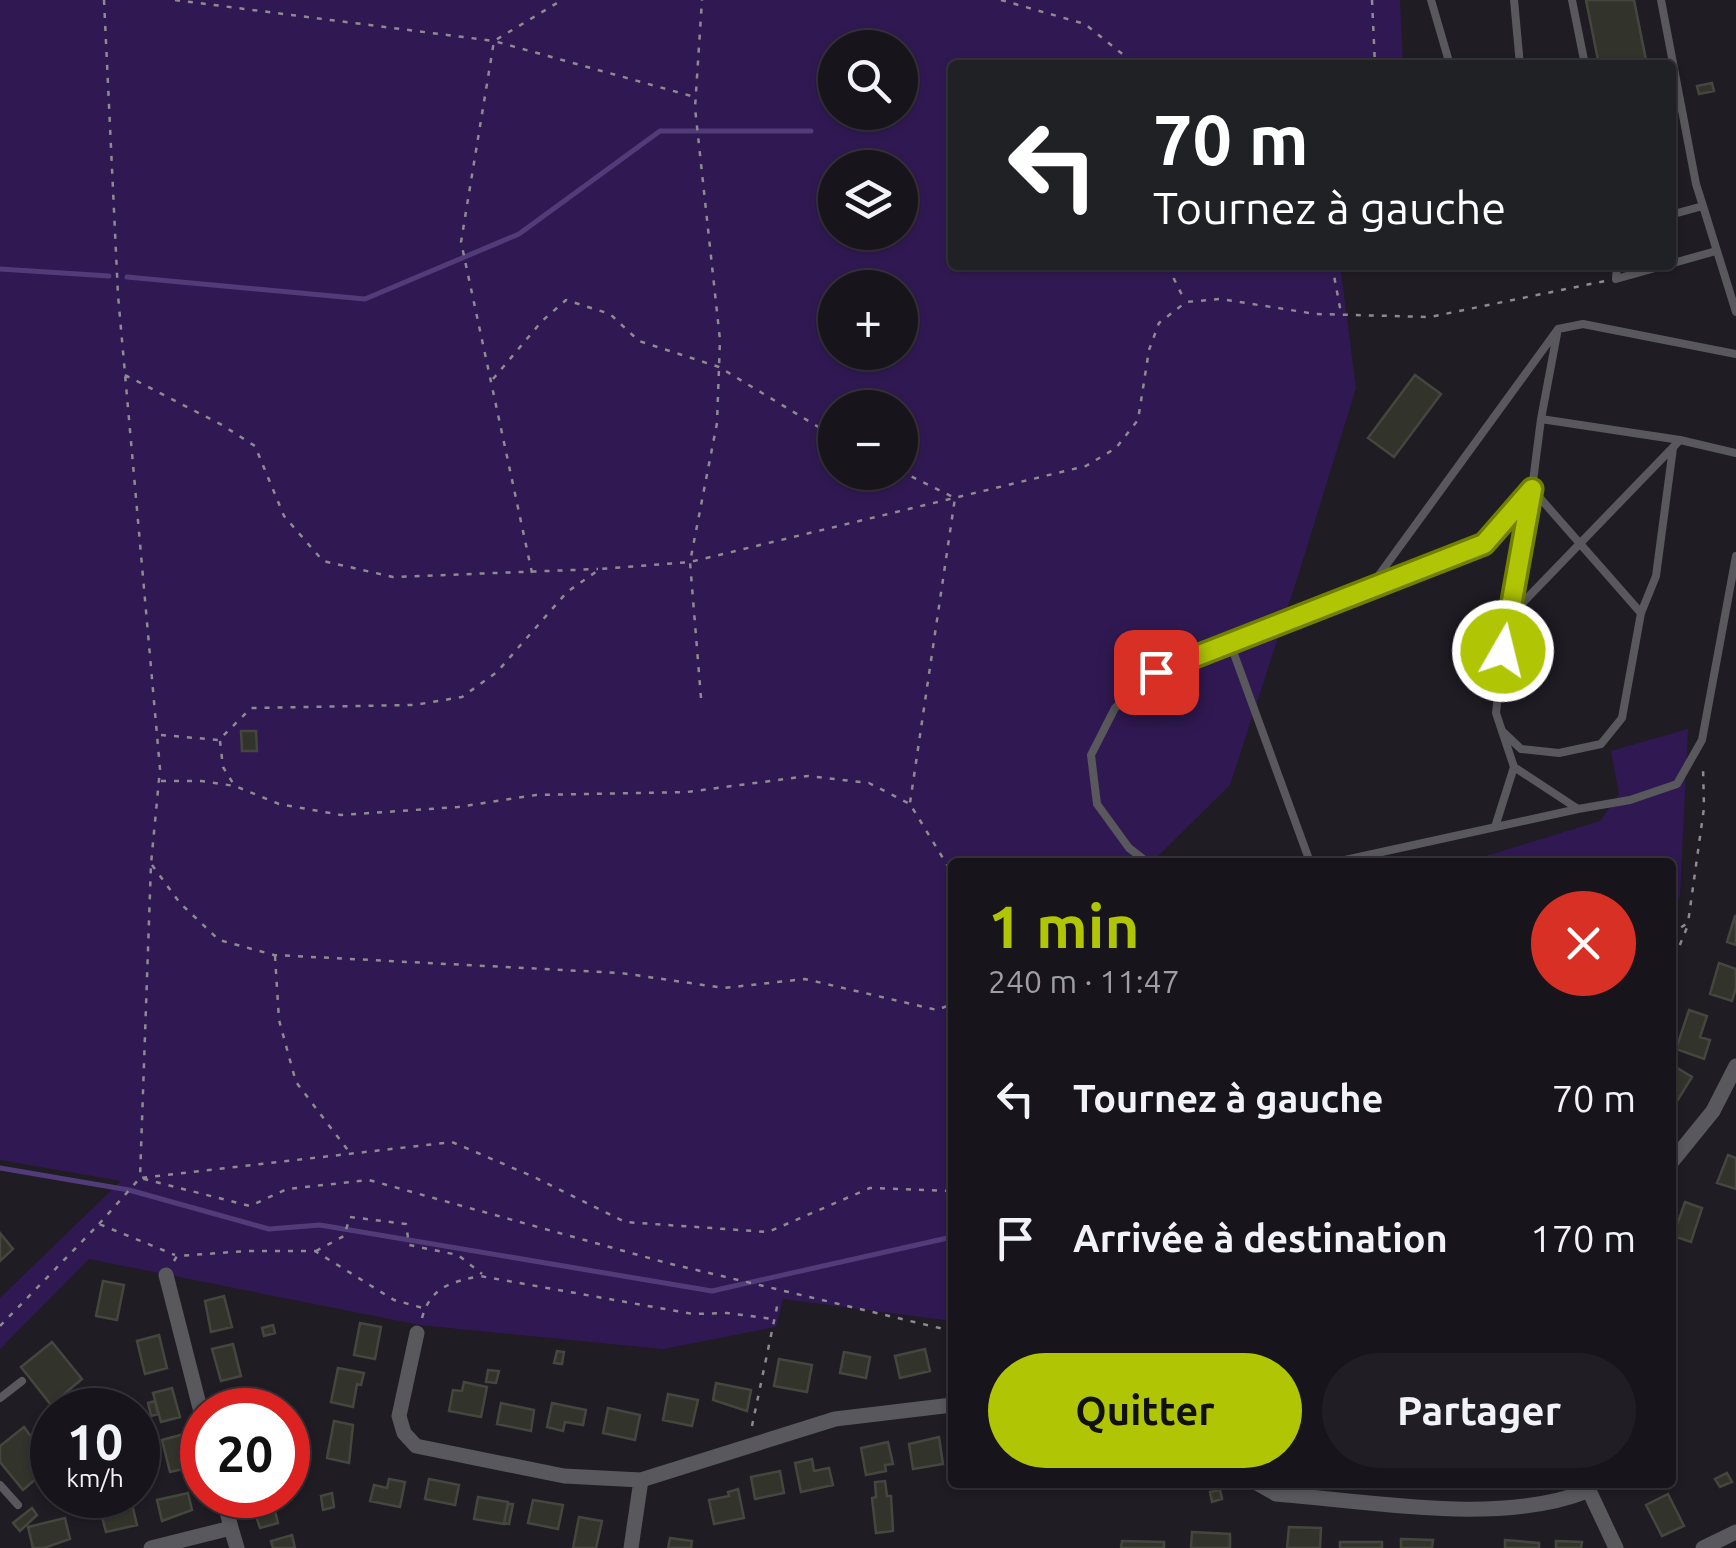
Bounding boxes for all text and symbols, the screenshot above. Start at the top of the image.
map controls [818,30,918,490]
button: search [818,30,918,130]
icon: left [988,100,1118,230]
text: 70 m [1153,100,1309,178]
button: layers [818,150,918,250]
text: Tournez à gauche [1153,182,1506,233]
button: + [818,270,918,370]
button: − [818,390,918,490]
position arrow [1451,599,1555,703]
pin [1114,630,1199,715]
icon: arrive [1129,645,1184,700]
button: close [1531,891,1636,996]
text: 1 min [988,892,1140,959]
text: 240 m · 11:47 [988,963,1180,999]
icon: left [988,1071,1043,1126]
text: Tournez à gauche [1073,1077,1383,1119]
text: 70 m [1552,1077,1636,1119]
icon: arrive [988,1211,1043,1266]
text: Arrivée à destination [1073,1217,1448,1259]
text: 170 m [1530,1217,1636,1259]
button: Quitter [988,1353,1302,1468]
button: Partager [1322,1353,1636,1468]
speed limit sign: 20 [180,1388,310,1518]
text: 10 [67,1413,123,1469]
text: km/h [66,1464,124,1492]

